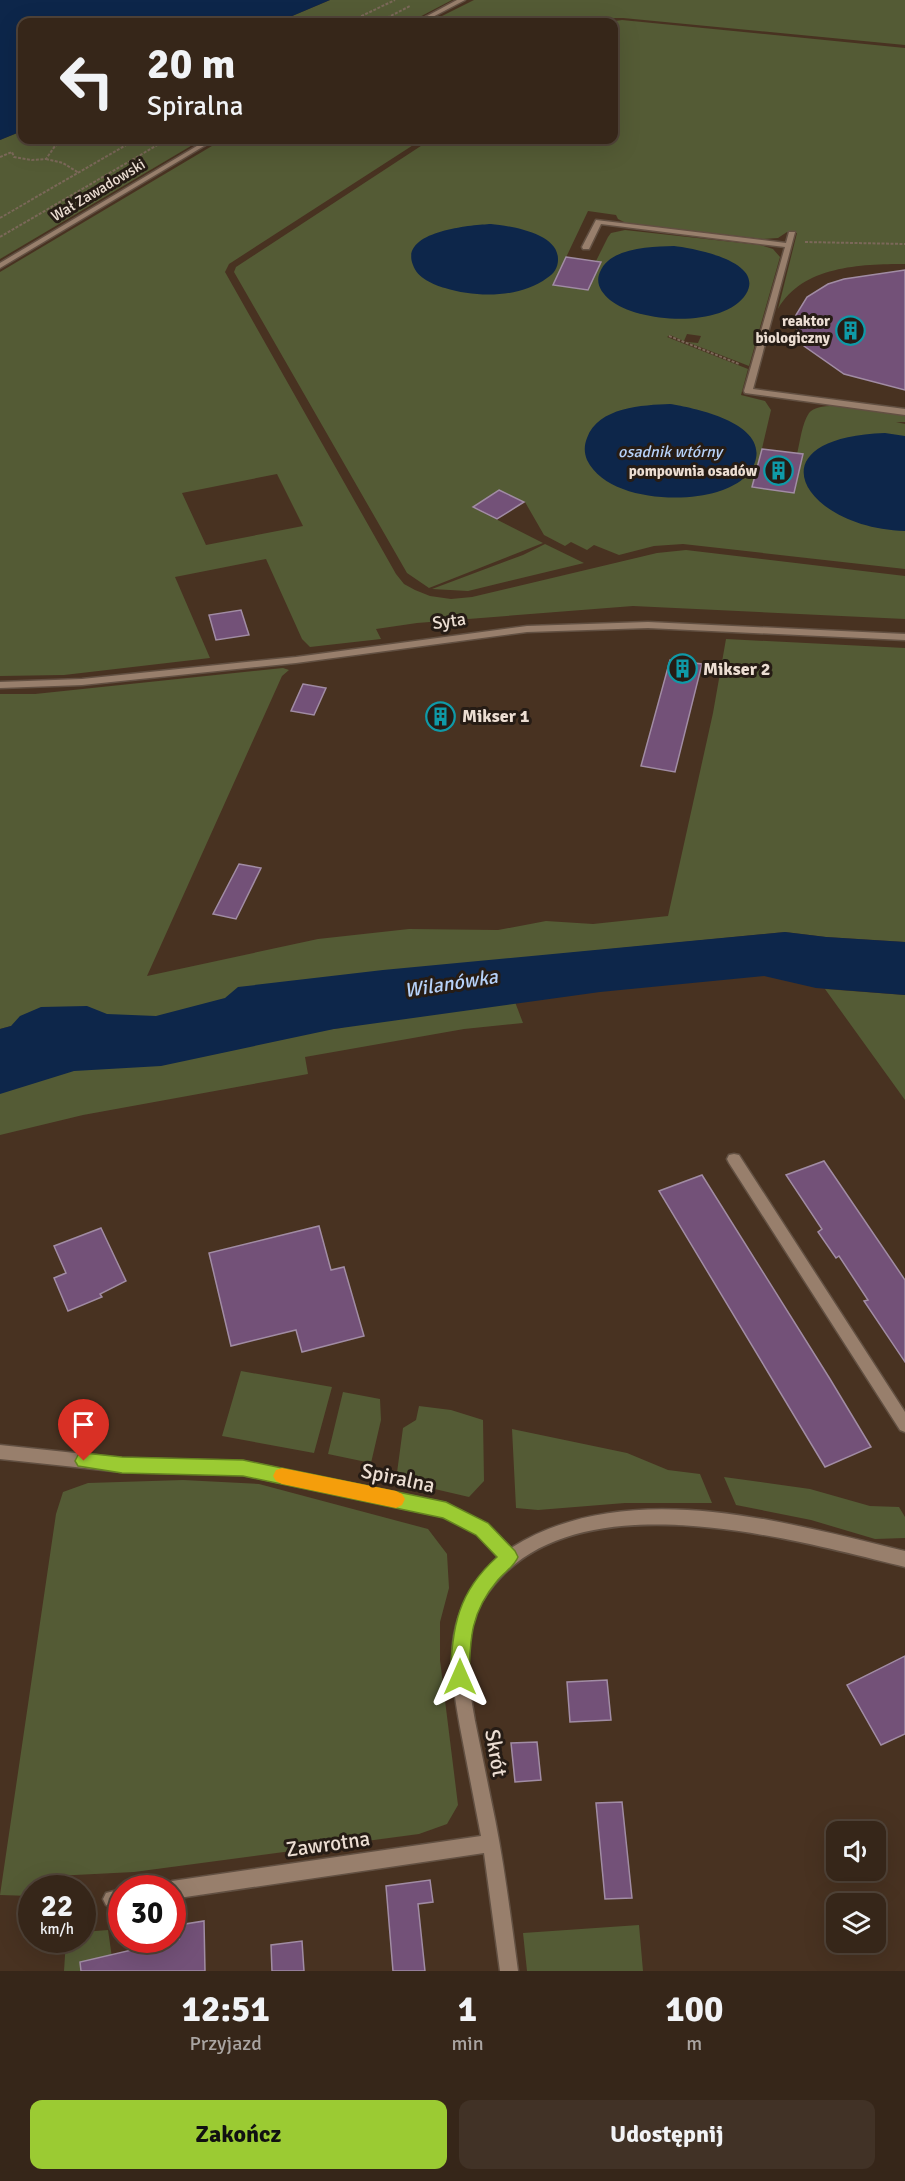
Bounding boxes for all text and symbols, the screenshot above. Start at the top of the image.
text: 20 m [147,39,236,90]
icon: left [48,42,126,120]
text: Spiralna [147,90,243,123]
street label: Wał Zawadowski [48,155,148,225]
place label: reaktor biologiczny [755,312,831,347]
building icon: reaktor biologiczny [835,314,867,346]
water label: osadnik wtórny [618,442,724,462]
building icon: pompownia osadów [762,455,794,487]
place label: pompownia osadów [629,462,758,480]
street label: Syta [431,608,467,634]
building icon: Mikser 2 [666,653,698,685]
place label: Mikser 2 [703,658,771,680]
building icon: Mikser 1 [425,700,457,732]
place label: Mikser 1 [462,705,530,727]
water label: Wilanówka [403,964,500,1003]
pin [58,1399,109,1461]
icon: arrive [67,1408,100,1441]
street label: Spiralna [359,1457,437,1499]
position arrow [428,1645,492,1709]
street label: Skrót [479,1727,513,1779]
map controls [826,1821,886,1953]
button: sound [826,1821,886,1881]
street label: Zawrotna [284,1825,372,1863]
speed limit sign: 30 [108,1875,186,1953]
text: 22 [41,1888,73,1925]
button: layers [826,1893,886,1953]
text: km/h [40,1920,74,1938]
text: 12:51 [182,1987,270,2032]
text: 1 [458,1987,477,2032]
text: 100 [665,1987,723,2032]
text: Przyjazd [190,2031,262,2056]
text: min [451,2031,484,2056]
text: m [686,2031,702,2056]
button: Zakończ [30,2100,447,2169]
button: Udostępnij [459,2100,875,2169]

